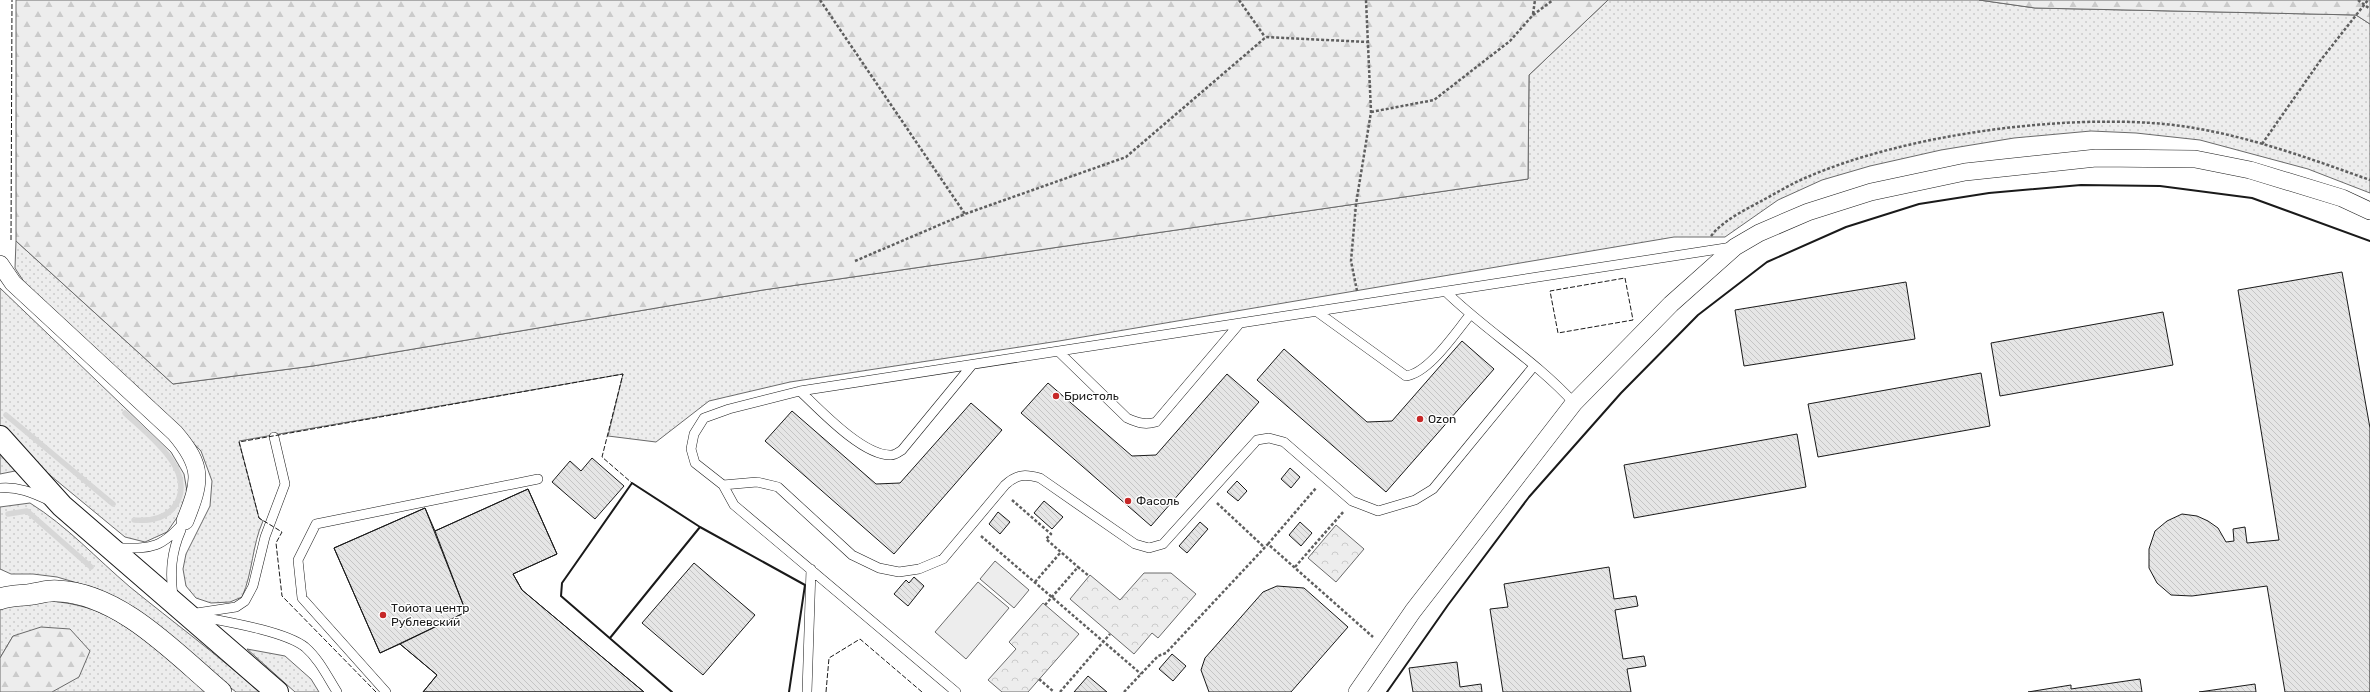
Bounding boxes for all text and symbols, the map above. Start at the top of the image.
place label: Бристоль [1064,389,1119,403]
marker: Бристоль [1051,391,1061,401]
place label: Ozon [1428,412,1456,426]
marker: Ozon [1415,414,1425,424]
place label: Фасоль [1136,494,1179,508]
marker: Фасоль [1123,496,1133,506]
place label: Тойота центр Рублевский [391,601,469,629]
marker: Тойота центр Рублевский [378,610,388,620]

